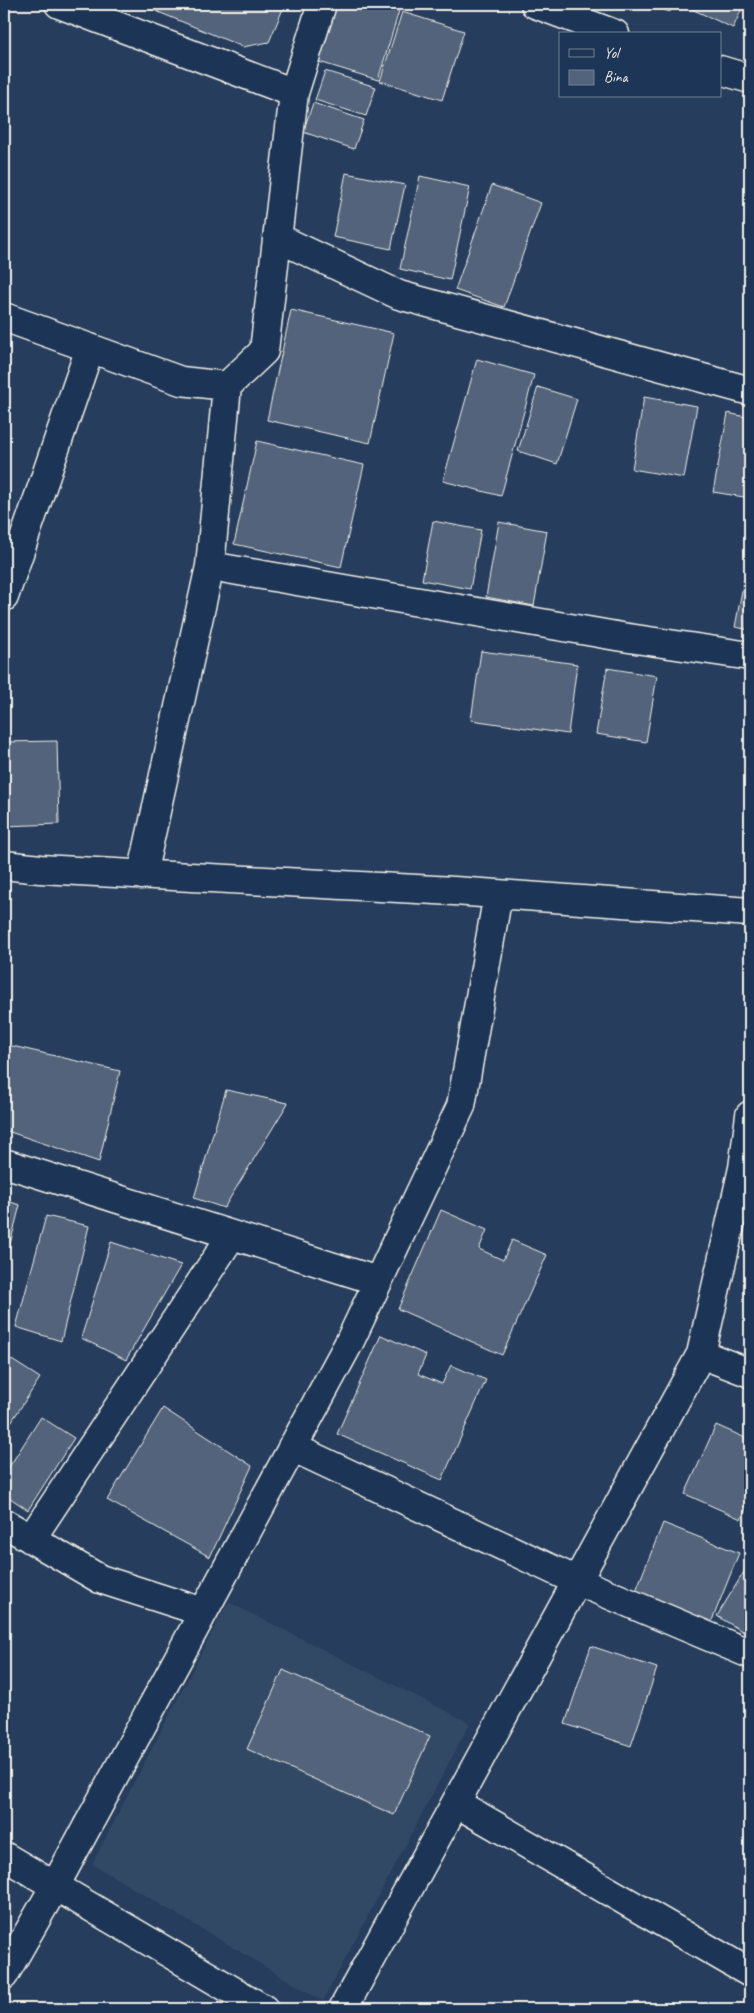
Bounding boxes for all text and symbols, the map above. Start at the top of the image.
legend [559,32,722,98]
text: Yol [604,44,621,63]
text: Bina [604,68,629,87]

